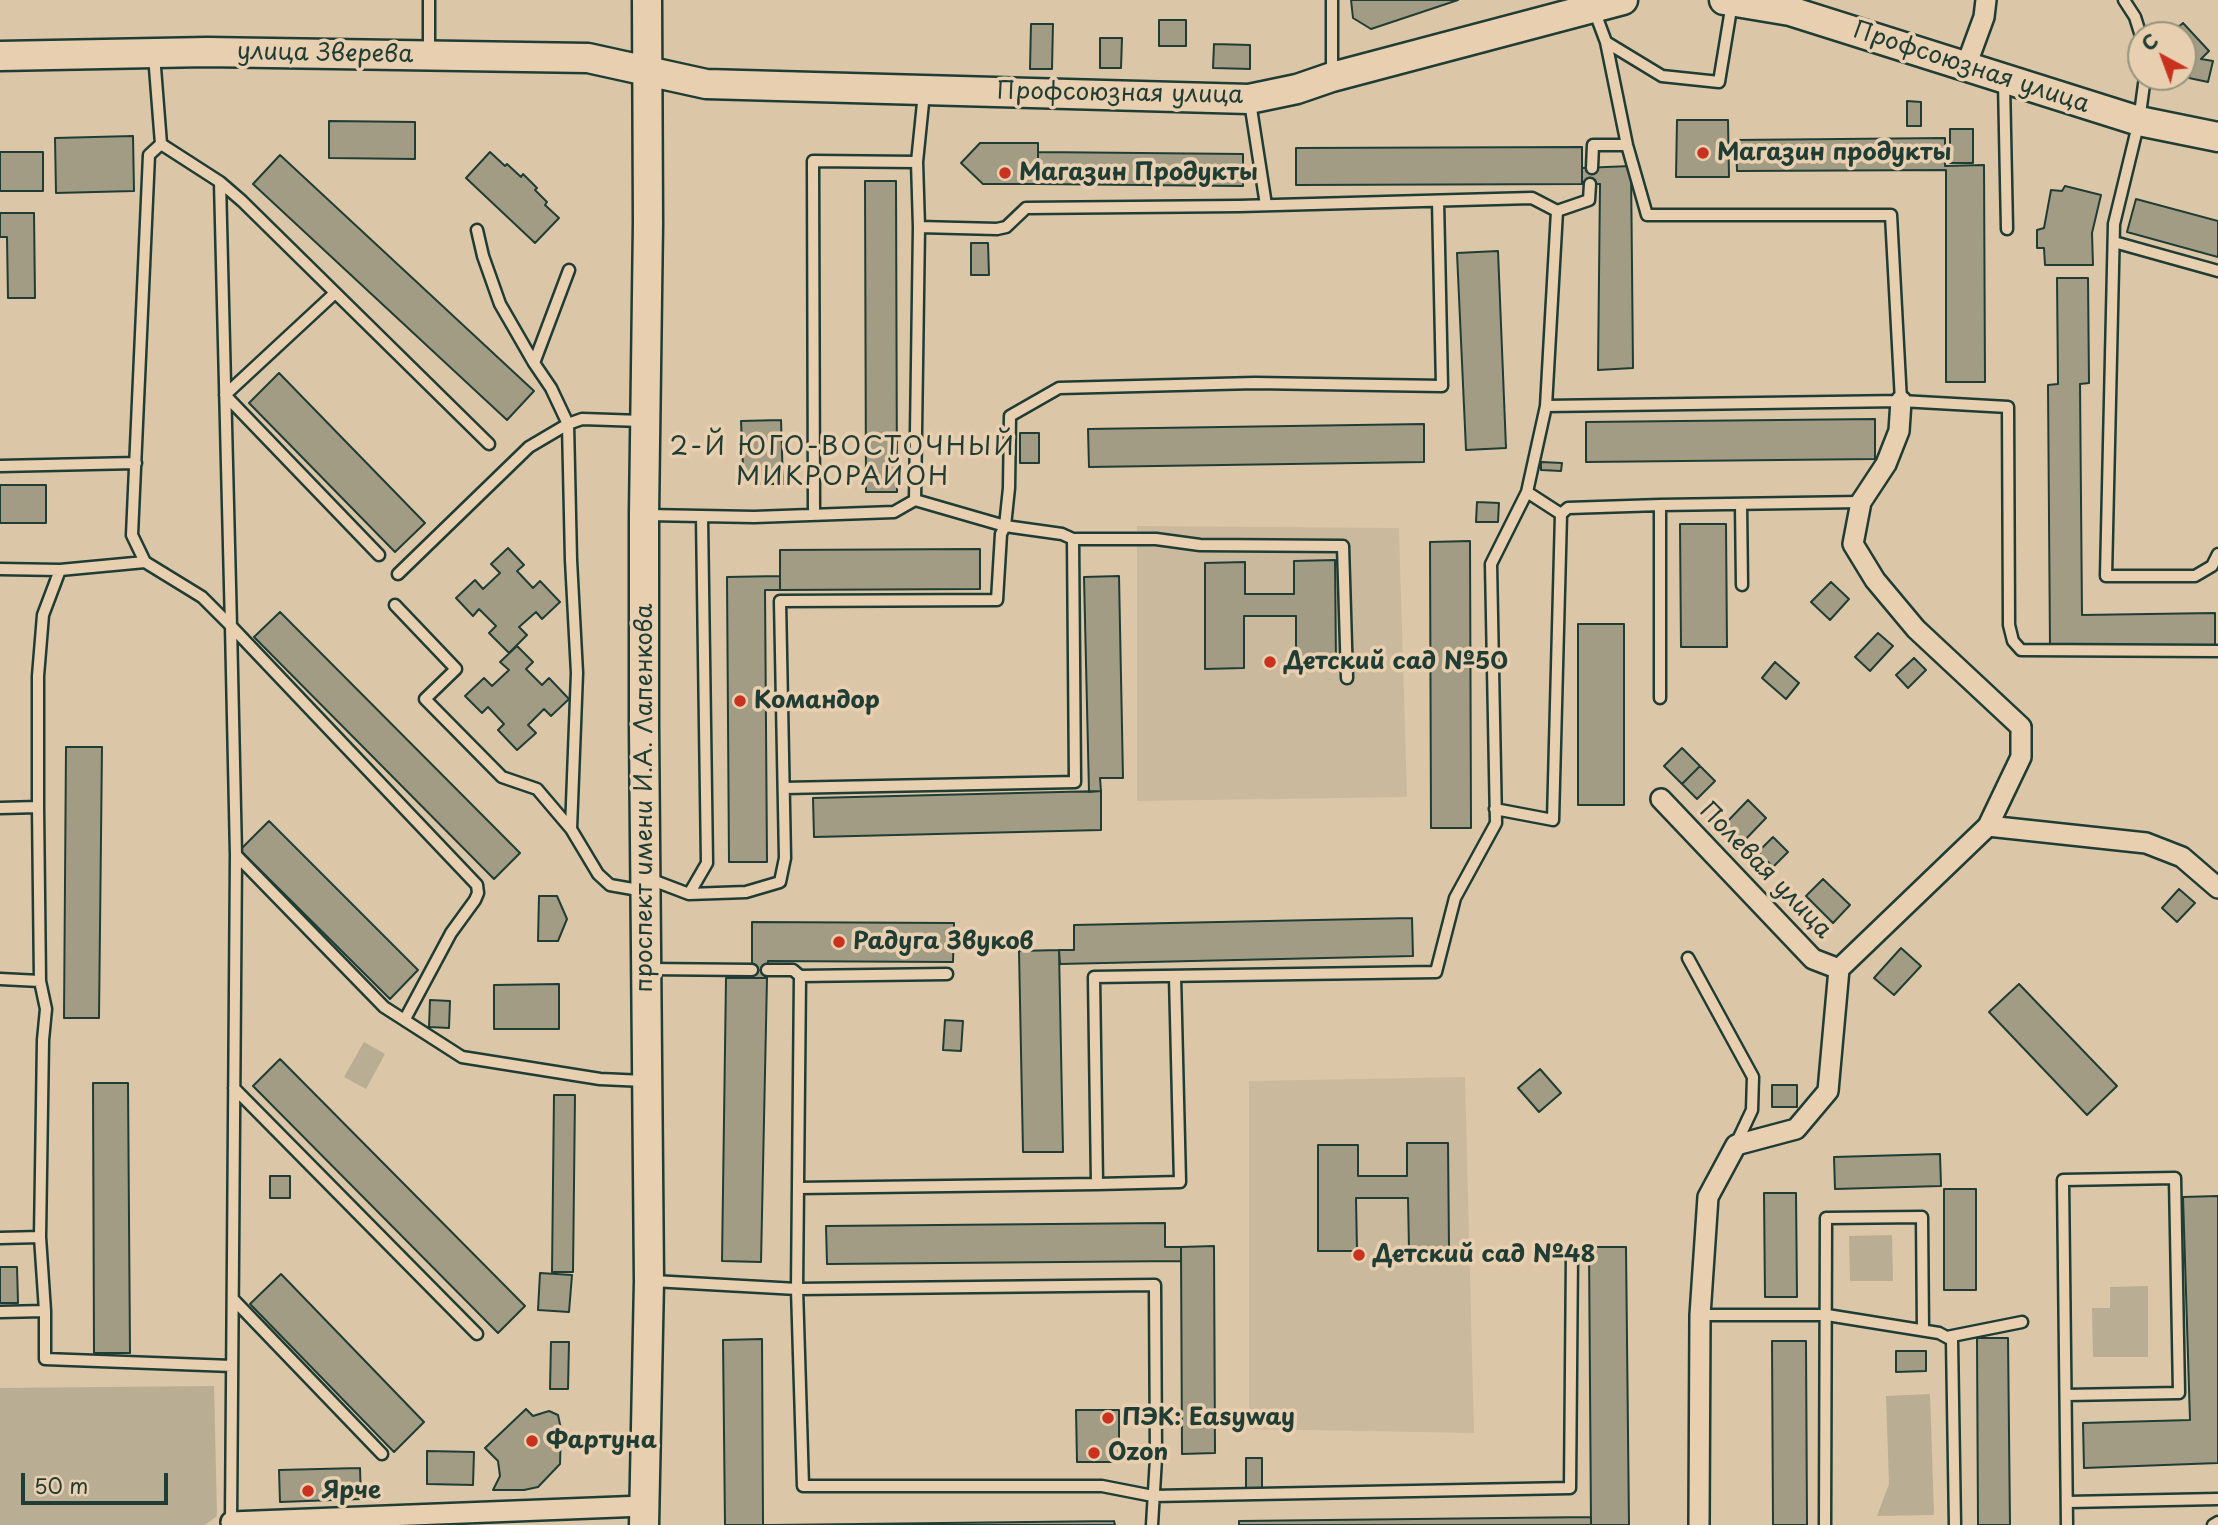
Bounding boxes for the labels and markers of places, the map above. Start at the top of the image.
place label: Магазин продукты [1717,139,1951,167]
marker: Магазин продукты [1695,145,1711,161]
place label: Магазин Продукты [1019,159,1258,187]
marker: Магазин Продукты [997,165,1013,181]
place label: Детский сад №50 [1284,648,1508,676]
marker: Детский сад №50 [1262,654,1278,670]
place label: Командор [754,687,880,715]
marker: Командор [732,693,748,709]
place label: Радуга Звуков [853,928,1034,956]
marker: Радуга Звуков [831,934,847,950]
place label: Детский сад №48 [1373,1241,1596,1269]
marker: Детский сад №48 [1351,1247,1367,1263]
place label: ПЭК: Easyway [1122,1404,1295,1432]
marker: ПЭК: Easyway [1100,1410,1116,1426]
place label: Фартуна [546,1427,657,1455]
marker: Фартуна [524,1433,540,1449]
place label: Ozon [1108,1439,1168,1467]
marker: Ozon [1086,1445,1102,1461]
place label: Ярче [322,1477,381,1505]
marker: Ярче [300,1483,316,1499]

